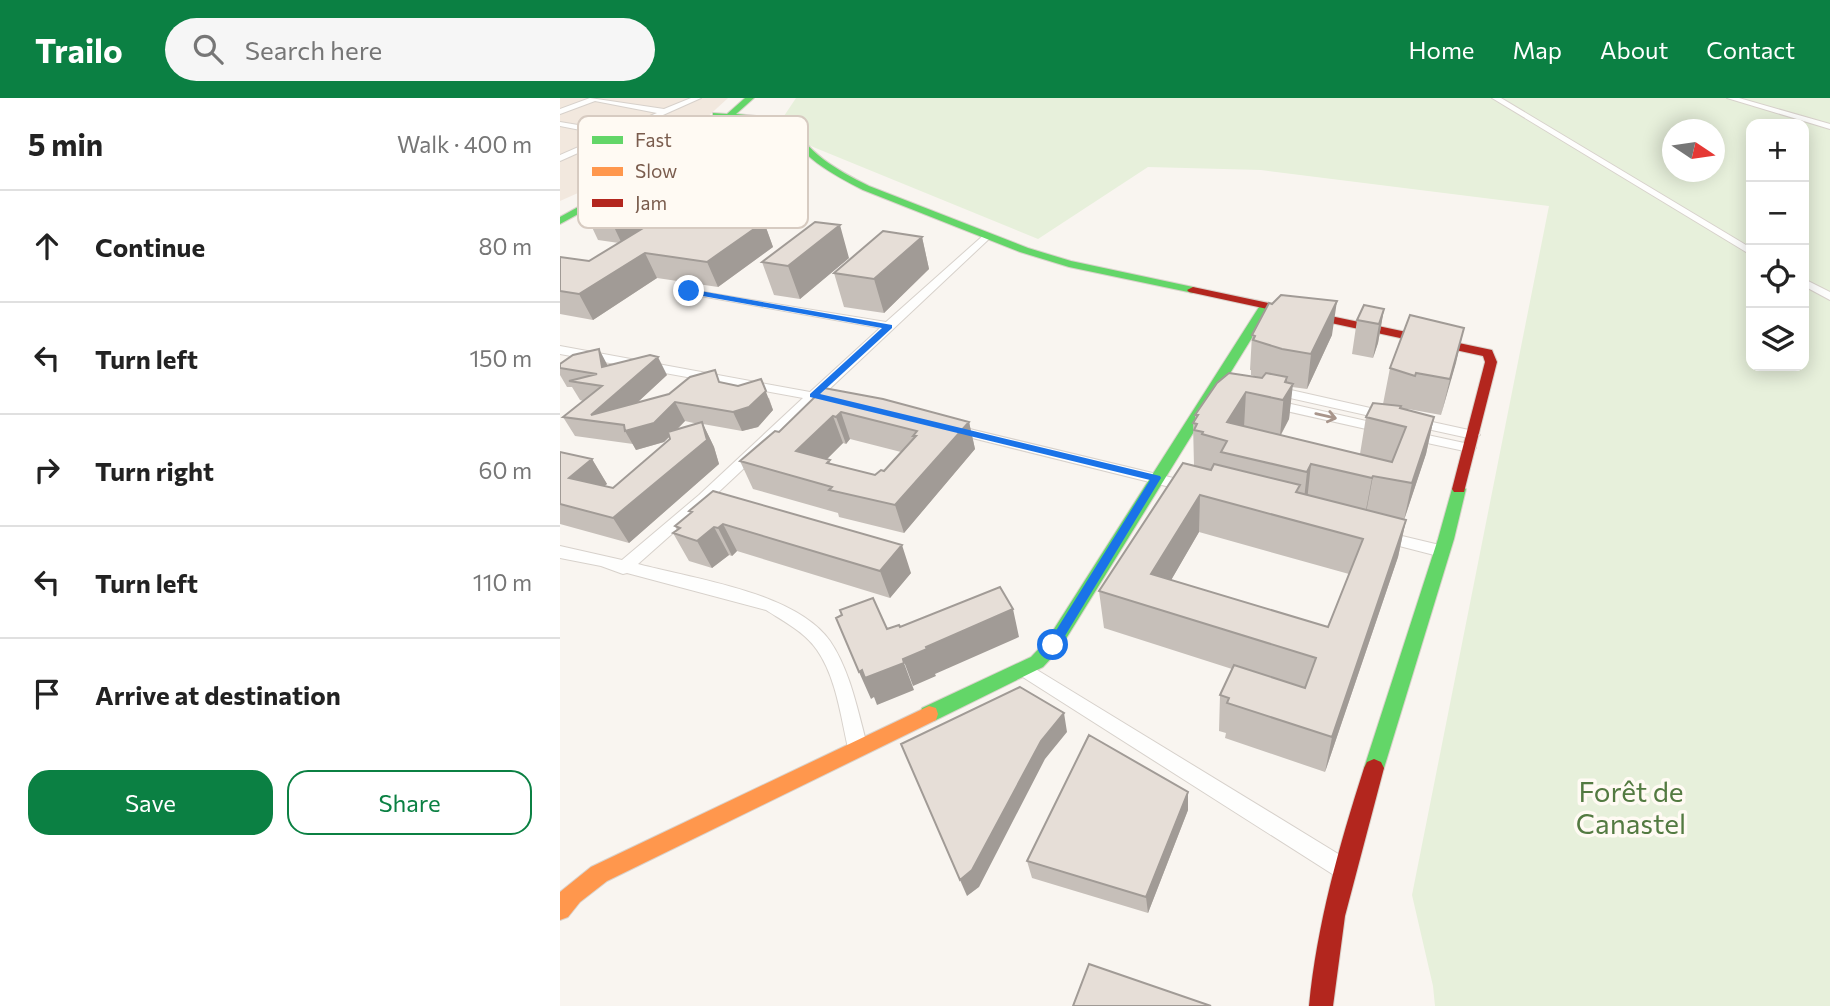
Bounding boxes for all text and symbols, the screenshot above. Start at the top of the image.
search box [165,18,655,81]
text: Trailo [35,29,123,70]
icon: search [189,30,227,68]
text: Search here [245,34,382,65]
text: Home [1409,35,1475,64]
text: Map [1513,35,1562,64]
text: About [1600,35,1668,64]
text: Contact [1706,35,1795,64]
legend [578,116,808,228]
north arrow [1662,119,1725,182]
map controls [1746,119,1809,371]
button: + [1746,119,1809,182]
text: 5 min [28,125,103,162]
text: Fast [635,128,672,151]
text: Walk · 400 m [397,130,532,158]
text: Slow [635,159,677,182]
button: − [1746,182,1809,245]
text: Jam [635,191,667,214]
icon: ahead [28,227,66,265]
text: Continue [95,231,205,262]
text: 80 m [479,232,532,260]
button: locate [1746,245,1809,308]
route end [673,275,704,306]
button: layers [1746,308,1809,371]
icon: left [28,339,66,377]
text: Turn left [95,343,198,374]
text: 150 m [469,344,532,372]
one-way arrow [1315,410,1337,423]
icon: right [28,451,66,489]
text: Turn right [95,455,214,486]
text: 60 m [479,456,532,484]
icon: left [28,563,66,601]
text: Turn left [95,567,198,598]
text: 110 m [473,568,532,596]
route start [1037,629,1068,660]
icon: arrive [28,675,66,713]
text: Arrive at destination [95,679,341,710]
button: Save [28,770,273,835]
button: Share [287,770,532,835]
park label: Forêt de Canastel [1576,774,1686,840]

